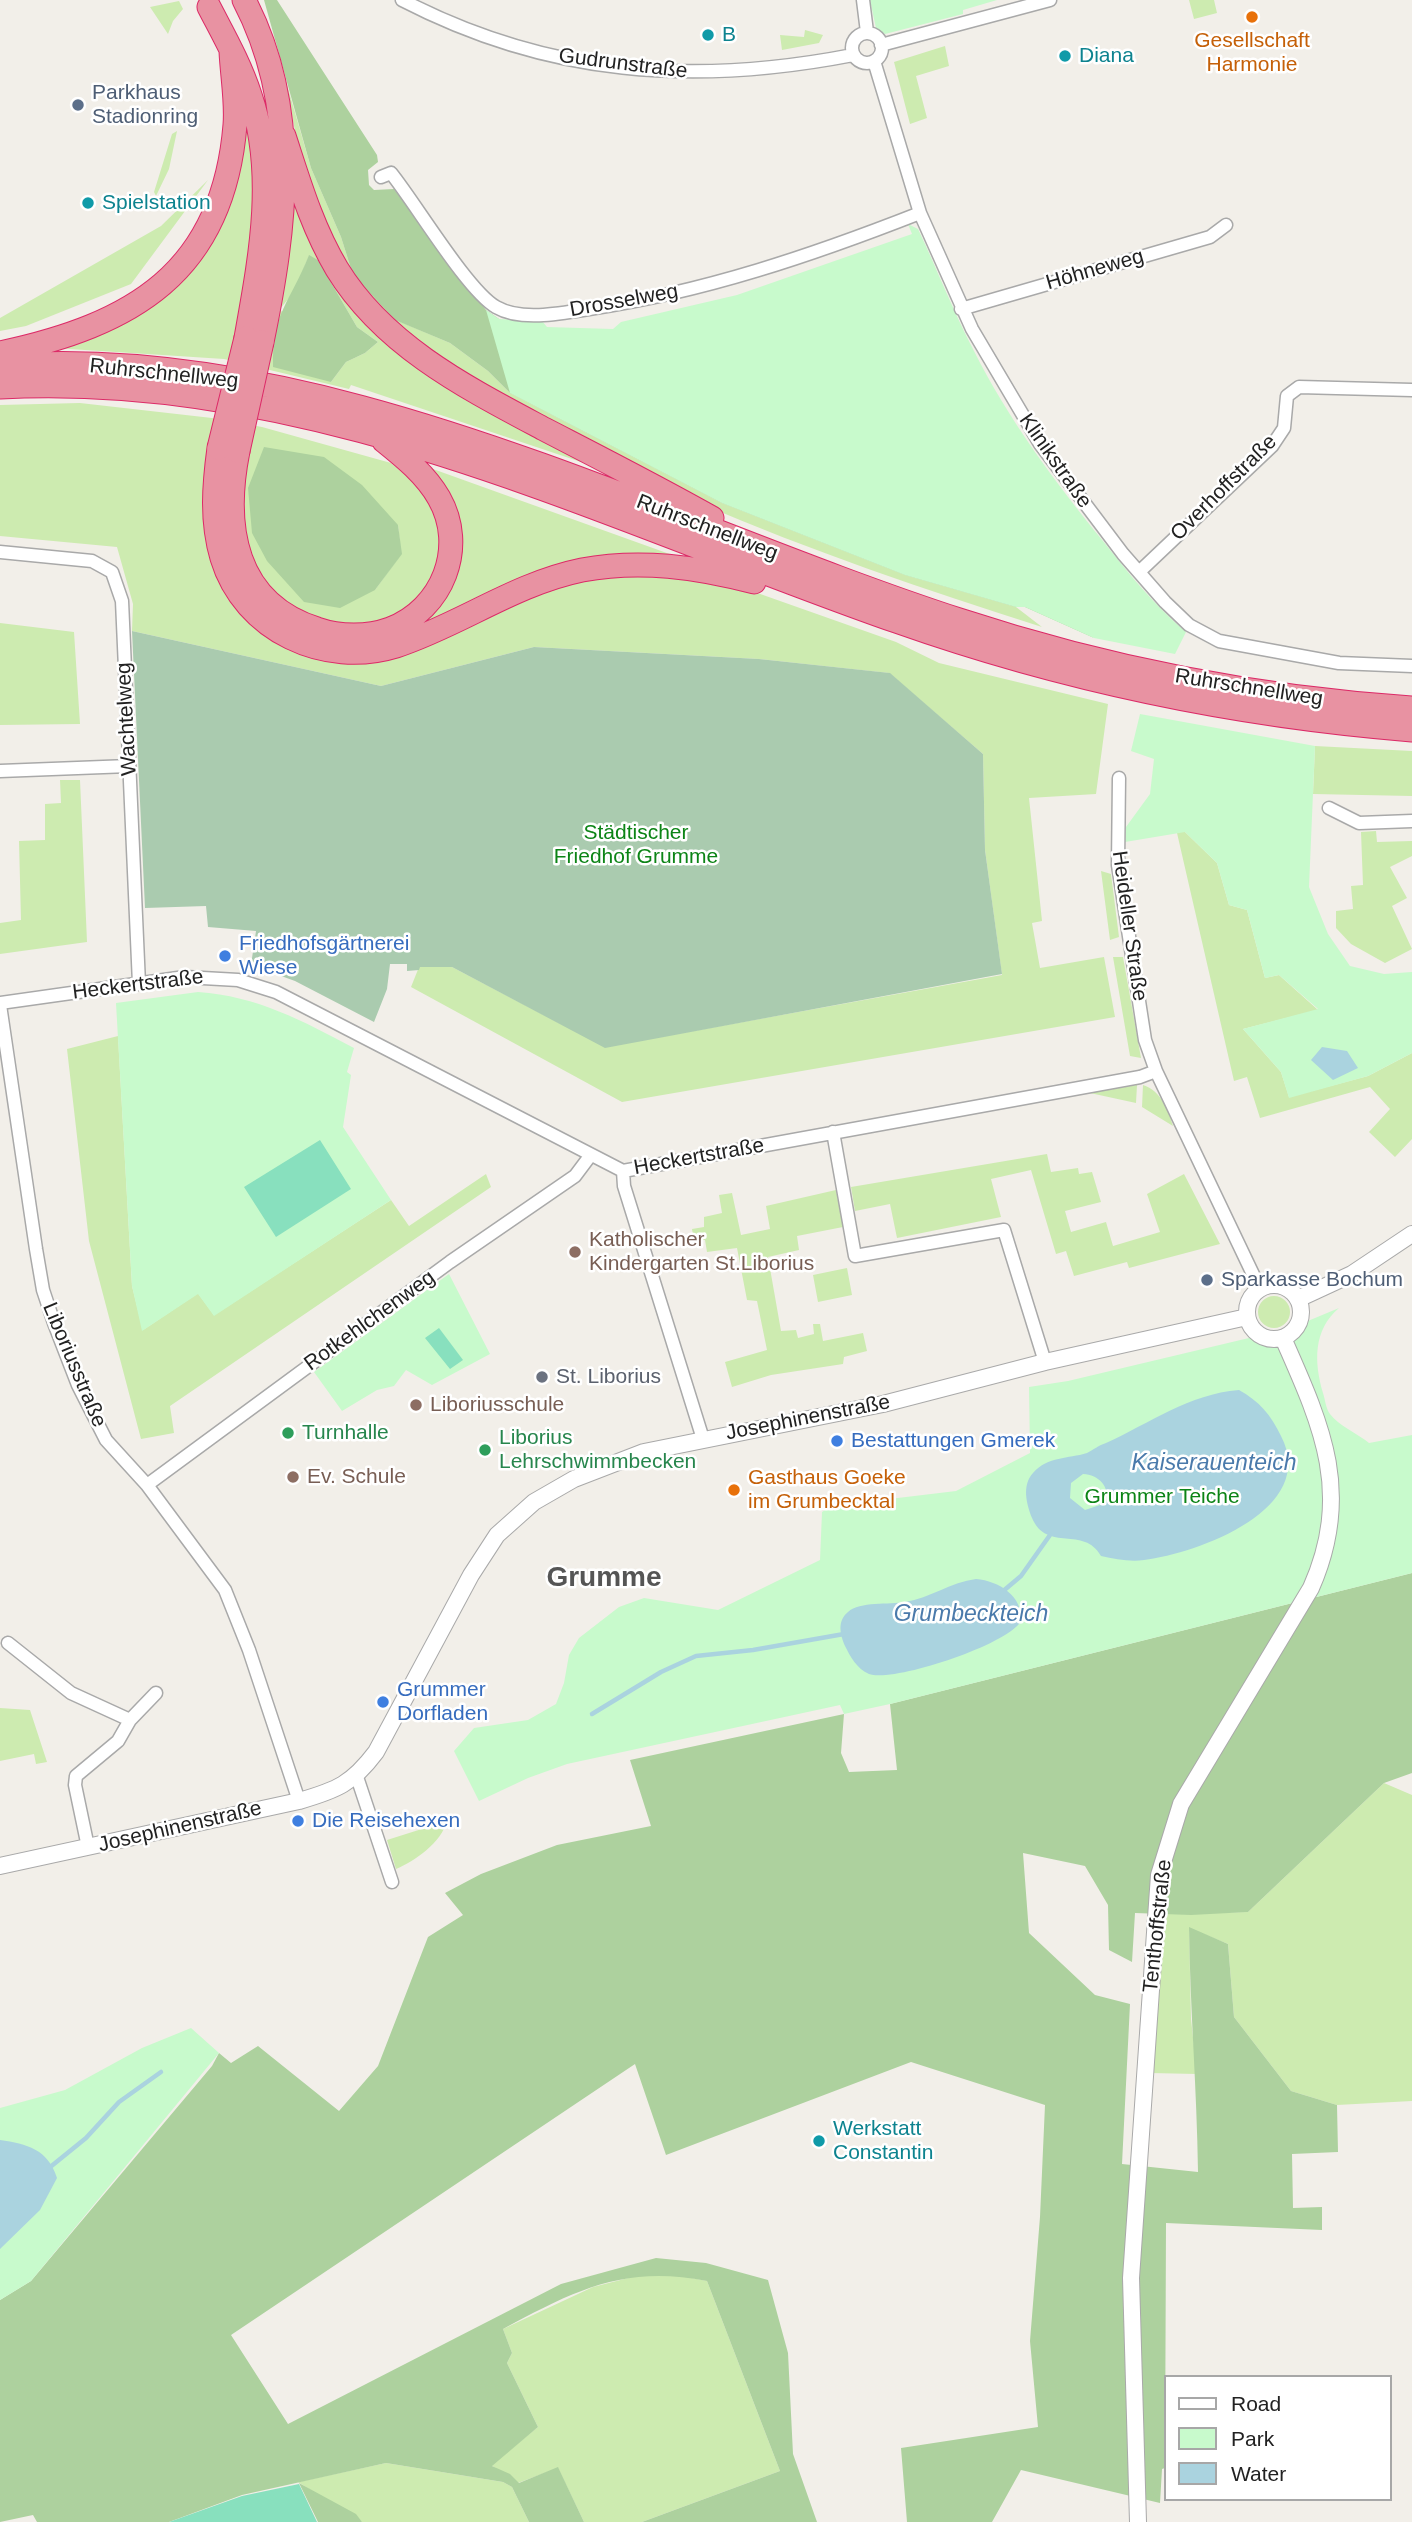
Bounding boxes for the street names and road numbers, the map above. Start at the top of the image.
street label: Gudrunstraße [557,44,689,84]
street label: Höhneweg [1043,244,1147,296]
street label: Drosselweg [568,279,680,323]
street label: Ruhrschnellweg [88,354,240,394]
street label: Klinikstraße [1013,409,1097,513]
street label: Overhoffstraße [1166,430,1282,546]
street label: Ruhrschnellweg [633,489,781,567]
street label: Wachtelweg [111,662,143,776]
street label: Ruhrschnellweg [1173,664,1325,712]
street label: Heideller Straße [1106,849,1152,1003]
street label: Heckertstraße [71,964,205,1006]
street label: Heckertstraße [632,1133,766,1181]
street label: Rotkehlchenweg [300,1265,440,1377]
street label: Liboriusstraße [36,1299,112,1431]
street label: Josephinenstraße [724,1390,892,1446]
street label: Josephinenstraße [96,1796,264,1858]
street label: Tenthoffstraße [1138,1858,1178,1994]

